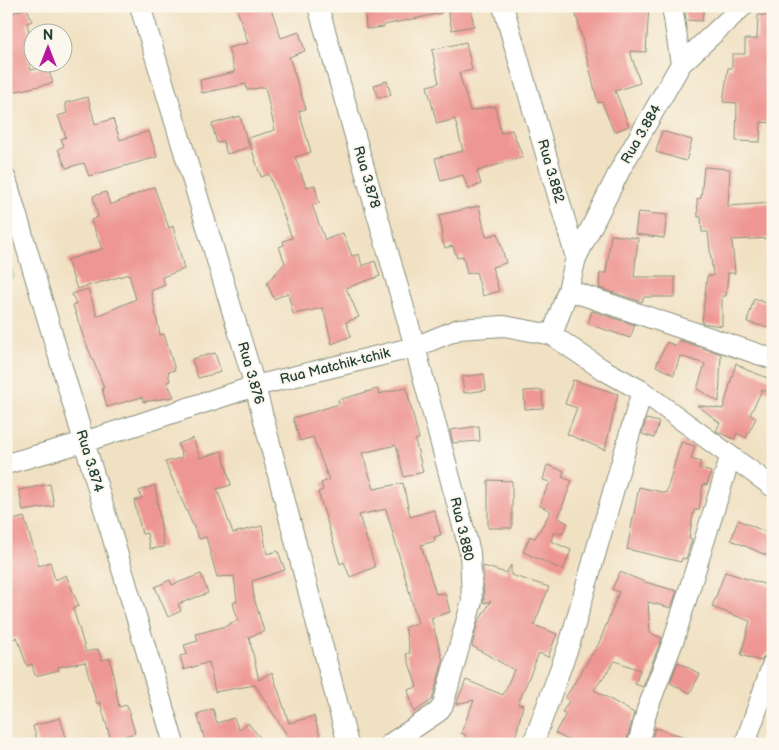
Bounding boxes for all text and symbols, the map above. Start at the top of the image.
north arrow [22,22,72,72]
text: N [43,27,53,44]
street label: Rua 3.884 [617,101,665,167]
street label: Rua 3.882 [534,137,568,205]
street label: Rua 3.878 [350,144,384,210]
street label: Rua 3.876 [234,340,268,407]
street label: Rua Matchik-tchik [278,344,392,388]
street label: Rua 3.874 [72,428,108,495]
street label: Rua 3.880 [446,495,478,563]

